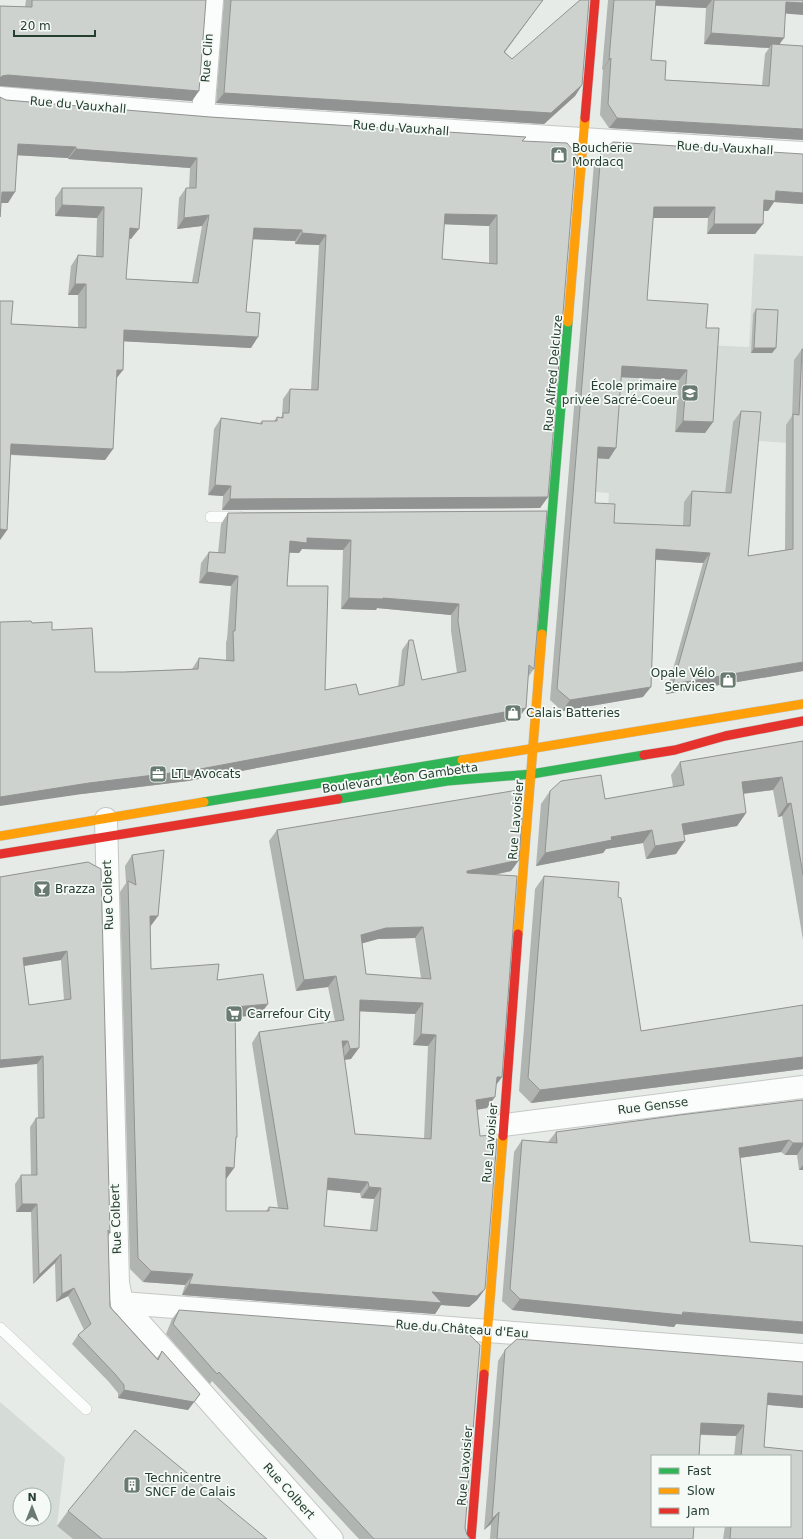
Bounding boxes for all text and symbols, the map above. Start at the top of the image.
scale bar [14,12,95,38]
text: 20 m [20,19,51,33]
street label: Rue Clin [198,33,216,83]
street label: Rue du Vauxhall [29,94,127,116]
street label: Rue du Vauxhall [352,118,450,138]
street label: Rue du Vauxhall [676,138,774,158]
place label: Boucherie Mordacq [572,141,632,169]
shop icon: Boucherie Mordacq [549,145,569,165]
street label: Rue Alfred Delcluze [541,314,565,432]
place label: École primaire privée Sacré-Coeur [562,378,677,407]
school or university icon: École primaire privée Sacré-Coeur [680,383,700,403]
place label: Opale Vélo Services [651,666,715,694]
shop icon: Opale Vélo Services [718,670,738,690]
shop icon: Calais Batteries [503,703,523,723]
place label: Calais Batteries [526,706,620,720]
street label: Boulevard Léon Gambetta [321,760,479,796]
office icon: LTL Avocats [148,764,168,784]
place label: LTL Avocats [171,767,241,781]
street label: Rue Lavoisier [506,779,526,861]
street label: Rue Colbert [100,859,116,930]
bar icon: Brazza [32,879,52,899]
place label: Brazza [55,882,95,896]
supermarket icon: Carrefour City [224,1004,244,1024]
place label: Carrefour City [247,1007,331,1021]
street label: Rue Gensse [617,1095,689,1117]
street label: Rue Lavoisier [480,1102,500,1184]
street label: Rue Colbert [108,1183,124,1254]
street label: Rue du Château d'Eau [395,1317,529,1341]
street label: Rue Lavoisier [455,1425,475,1507]
legend [651,1455,791,1527]
street label: Rue Colbert [260,1460,318,1522]
text: Fast [687,1464,711,1478]
place label: Technicentre SNCF de Calais [144,1471,236,1499]
building icon: Technicentre SNCF de Calais [122,1475,142,1495]
text: Slow [687,1484,715,1498]
north arrow [12,1487,52,1527]
text: N [27,1491,37,1504]
text: Jam [686,1504,710,1518]

